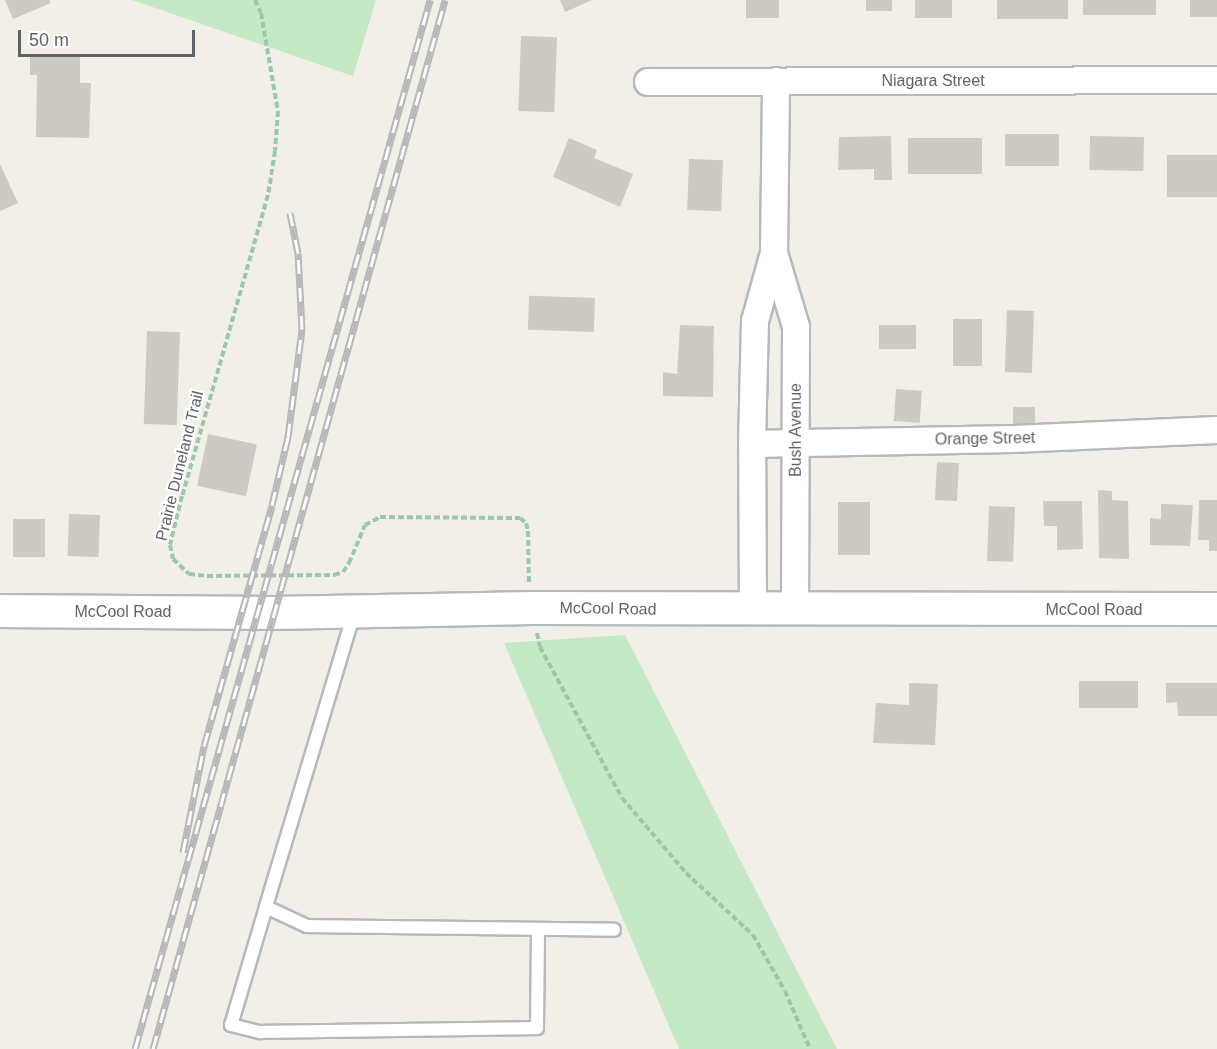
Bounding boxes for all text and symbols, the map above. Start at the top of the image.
scale bar [21,18,198,56]
text: 50 m [29,30,69,50]
street label: Niagara Street [881,71,985,91]
street label: Bush Avenue [786,383,806,477]
street label: Prairie Duneland Trail [152,389,208,543]
street label: Orange Street [935,429,1035,449]
street label: McCool Road [559,599,657,619]
street label: McCool Road [1046,600,1142,620]
street label: McCool Road [75,602,171,622]

